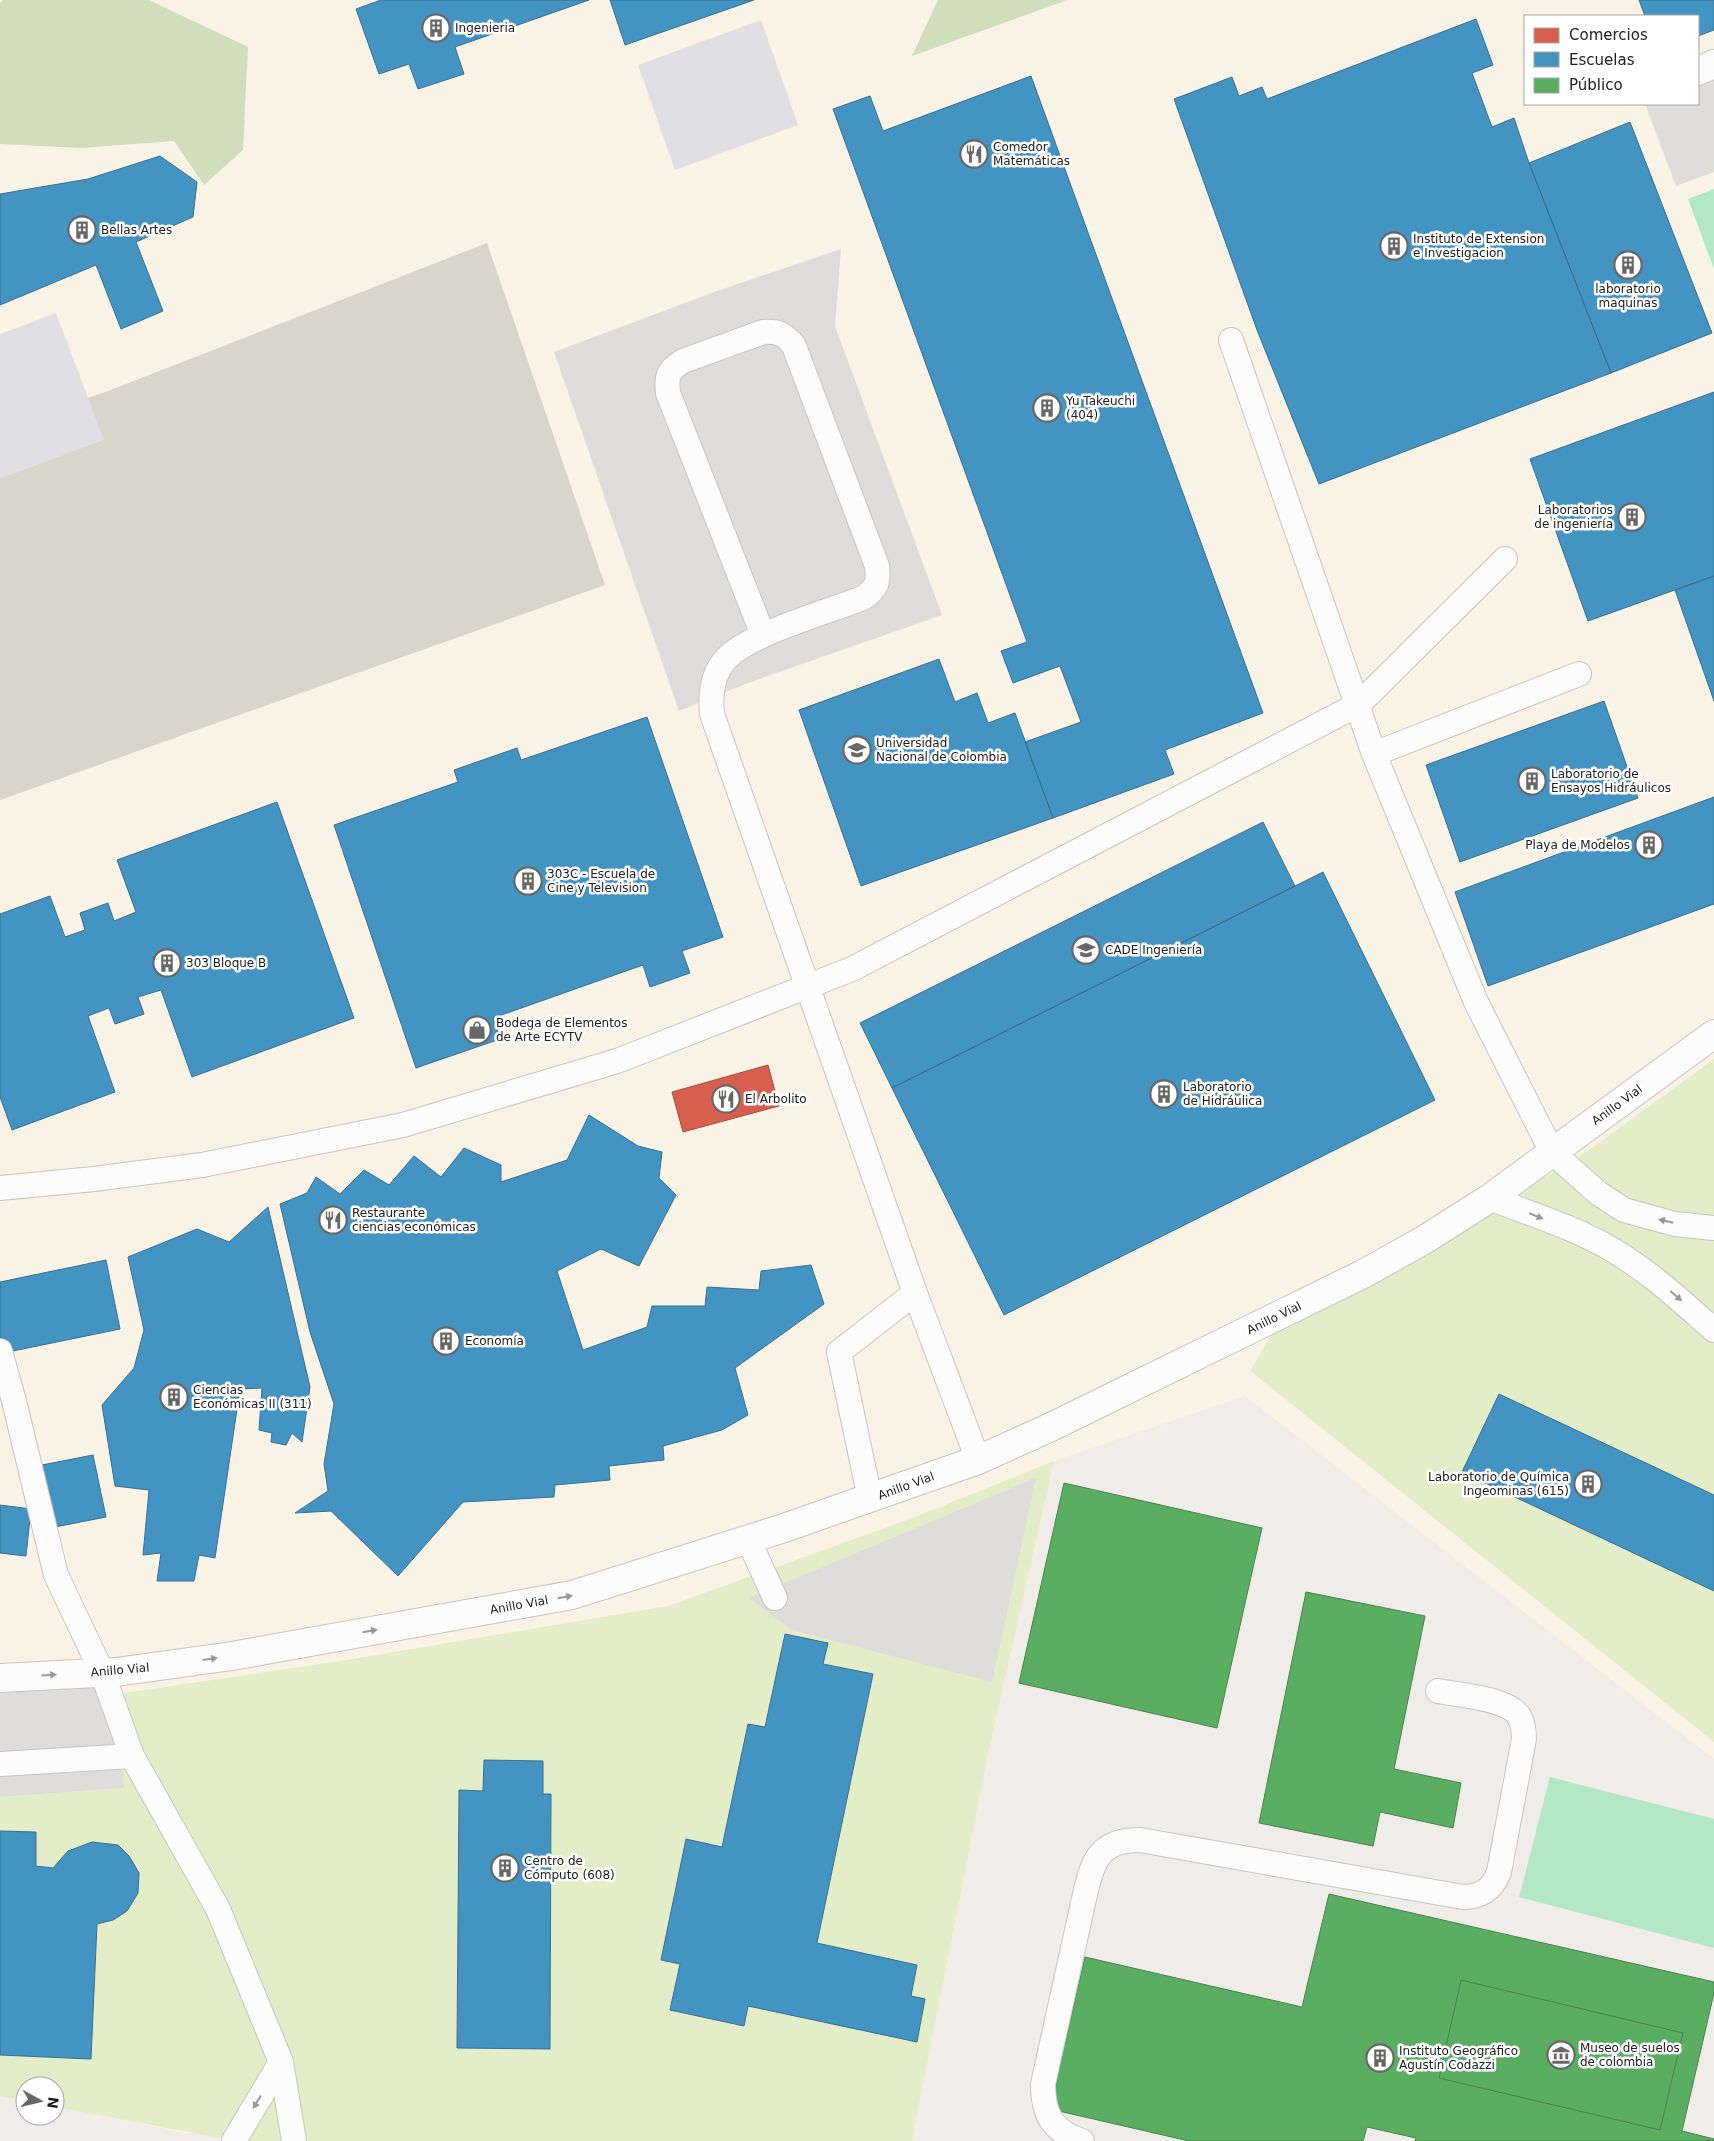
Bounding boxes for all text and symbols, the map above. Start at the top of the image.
building icon: Ingenieria [421,13,451,43]
legend [1524,15,1699,105]
place label: Ingenieria [455,21,515,35]
text: Comercios [1569,26,1648,44]
text: Escuelas [1569,51,1635,69]
text: Público [1569,76,1623,94]
restaurant icon: Comedor Matemáticas [959,139,989,169]
place label: Comedor Matemáticas [993,140,1070,168]
building icon: Bellas Artes [67,215,97,245]
place label: Bellas Artes [101,223,172,237]
building icon: Instituto de Extension e Investigacion [1379,231,1409,261]
place label: Instituto de Extension e Investigacion [1413,232,1544,260]
building icon: laboratorio maquinas [1613,250,1643,280]
place label: laboratorio maquinas [1595,282,1661,310]
building icon: Yu Takeuchi (404) [1032,393,1062,423]
place label: Yu Takeuchi (404) [1065,394,1135,422]
building icon: Laboratorios de ingeniería [1617,502,1647,532]
place label: Laboratorios de ingeniería [1534,503,1613,531]
school or university icon: Universidad Nacional de Colombia [842,735,872,765]
place label: Universidad Nacional de Colombia [876,736,1007,764]
building icon: Laboratorio de Ensayos Hidráulicos [1517,766,1547,796]
place label: Laboratorio de Ensayos Hidráulicos [1551,767,1671,795]
building icon: Playa de Modelos [1634,830,1664,860]
place label: Playa de Modelos [1525,838,1630,852]
building icon: 303C - Escuela de Cine y Television [513,866,543,896]
place label: 303C - Escuela de Cine y Television [547,867,655,895]
school or university icon: CADE Ingeniería [1071,935,1101,965]
place label: CADE Ingeniería [1105,943,1202,957]
building icon: 303 Bloque B [152,948,182,978]
place label: 303 Bloque B [186,956,266,970]
shop icon: Bodega de Elementos de Arte ECYTV [462,1015,492,1045]
place label: Bodega de Elementos de Arte ECYTV [496,1016,627,1044]
building icon: Laboratorio de Hidráulica [1149,1079,1179,1109]
place label: Laboratorio de Hidráulica [1183,1080,1262,1108]
street label: Anillo Vial [1589,1082,1645,1128]
restaurant icon: El Arbolito [711,1084,741,1114]
place label: El Arbolito [745,1092,807,1106]
restaurant icon: Restaurante ciencias económicas [318,1205,348,1235]
place label: Restaurante ciencias económicas [352,1206,476,1234]
one-way arrow [1528,1212,1543,1220]
one-way arrow [1658,1217,1673,1225]
one-way arrow [1669,1290,1681,1302]
street label: Anillo Vial [1244,1299,1304,1337]
building icon: Economía [431,1326,461,1356]
place label: Economía [465,1334,524,1348]
building icon: Ciencias Económicas II (311) [159,1382,189,1412]
place label: Ciencias Económicas II (311) [193,1383,312,1411]
street label: Anillo Vial [876,1469,936,1503]
building icon: Laboratorio de Química Ingeominas (615) [1573,1469,1603,1499]
place label: Laboratorio de Química Ingeominas (615) [1428,1470,1569,1498]
one-way arrow [557,1592,573,1600]
street label: Anillo Vial [489,1593,549,1617]
one-way arrow [363,1627,379,1635]
one-way arrow [203,1655,219,1663]
street label: Anillo Vial [90,1660,150,1680]
one-way arrow [41,1671,57,1679]
building icon: Centro de Cómputo (608) [490,1853,520,1883]
place label: Centro de Cómputo (608) [524,1854,615,1882]
museum icon: Museo de suelos de colombia [1546,2040,1576,2070]
place label: Museo de suelos de colombia [1580,2041,1680,2069]
building icon: Instituto Geográfico Agustín Codazzi [1365,2043,1395,2073]
place label: Instituto Geográfico Agustín Codazzi [1399,2044,1518,2072]
north arrow [15,2076,65,2126]
one-way arrow [253,2095,262,2108]
text: N [44,2096,62,2110]

